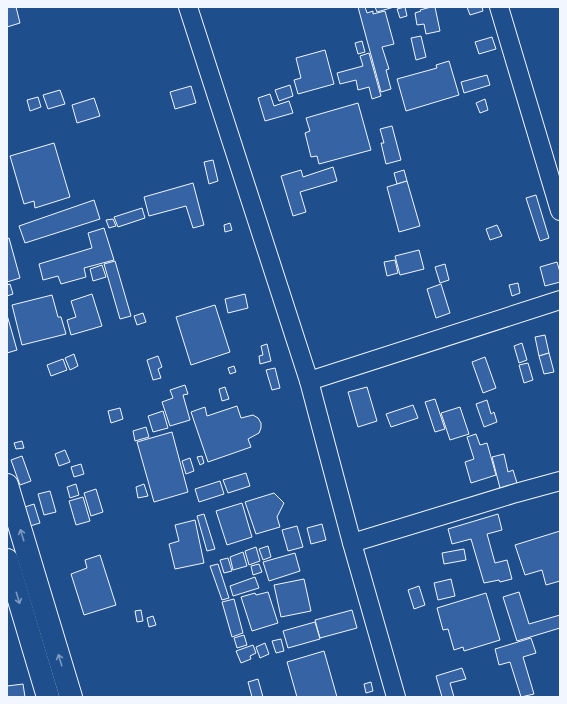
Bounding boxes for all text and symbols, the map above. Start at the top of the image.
one-way arrow [18,529,25,542]
one-way arrow [15,591,22,604]
one-way arrow [56,653,63,666]

